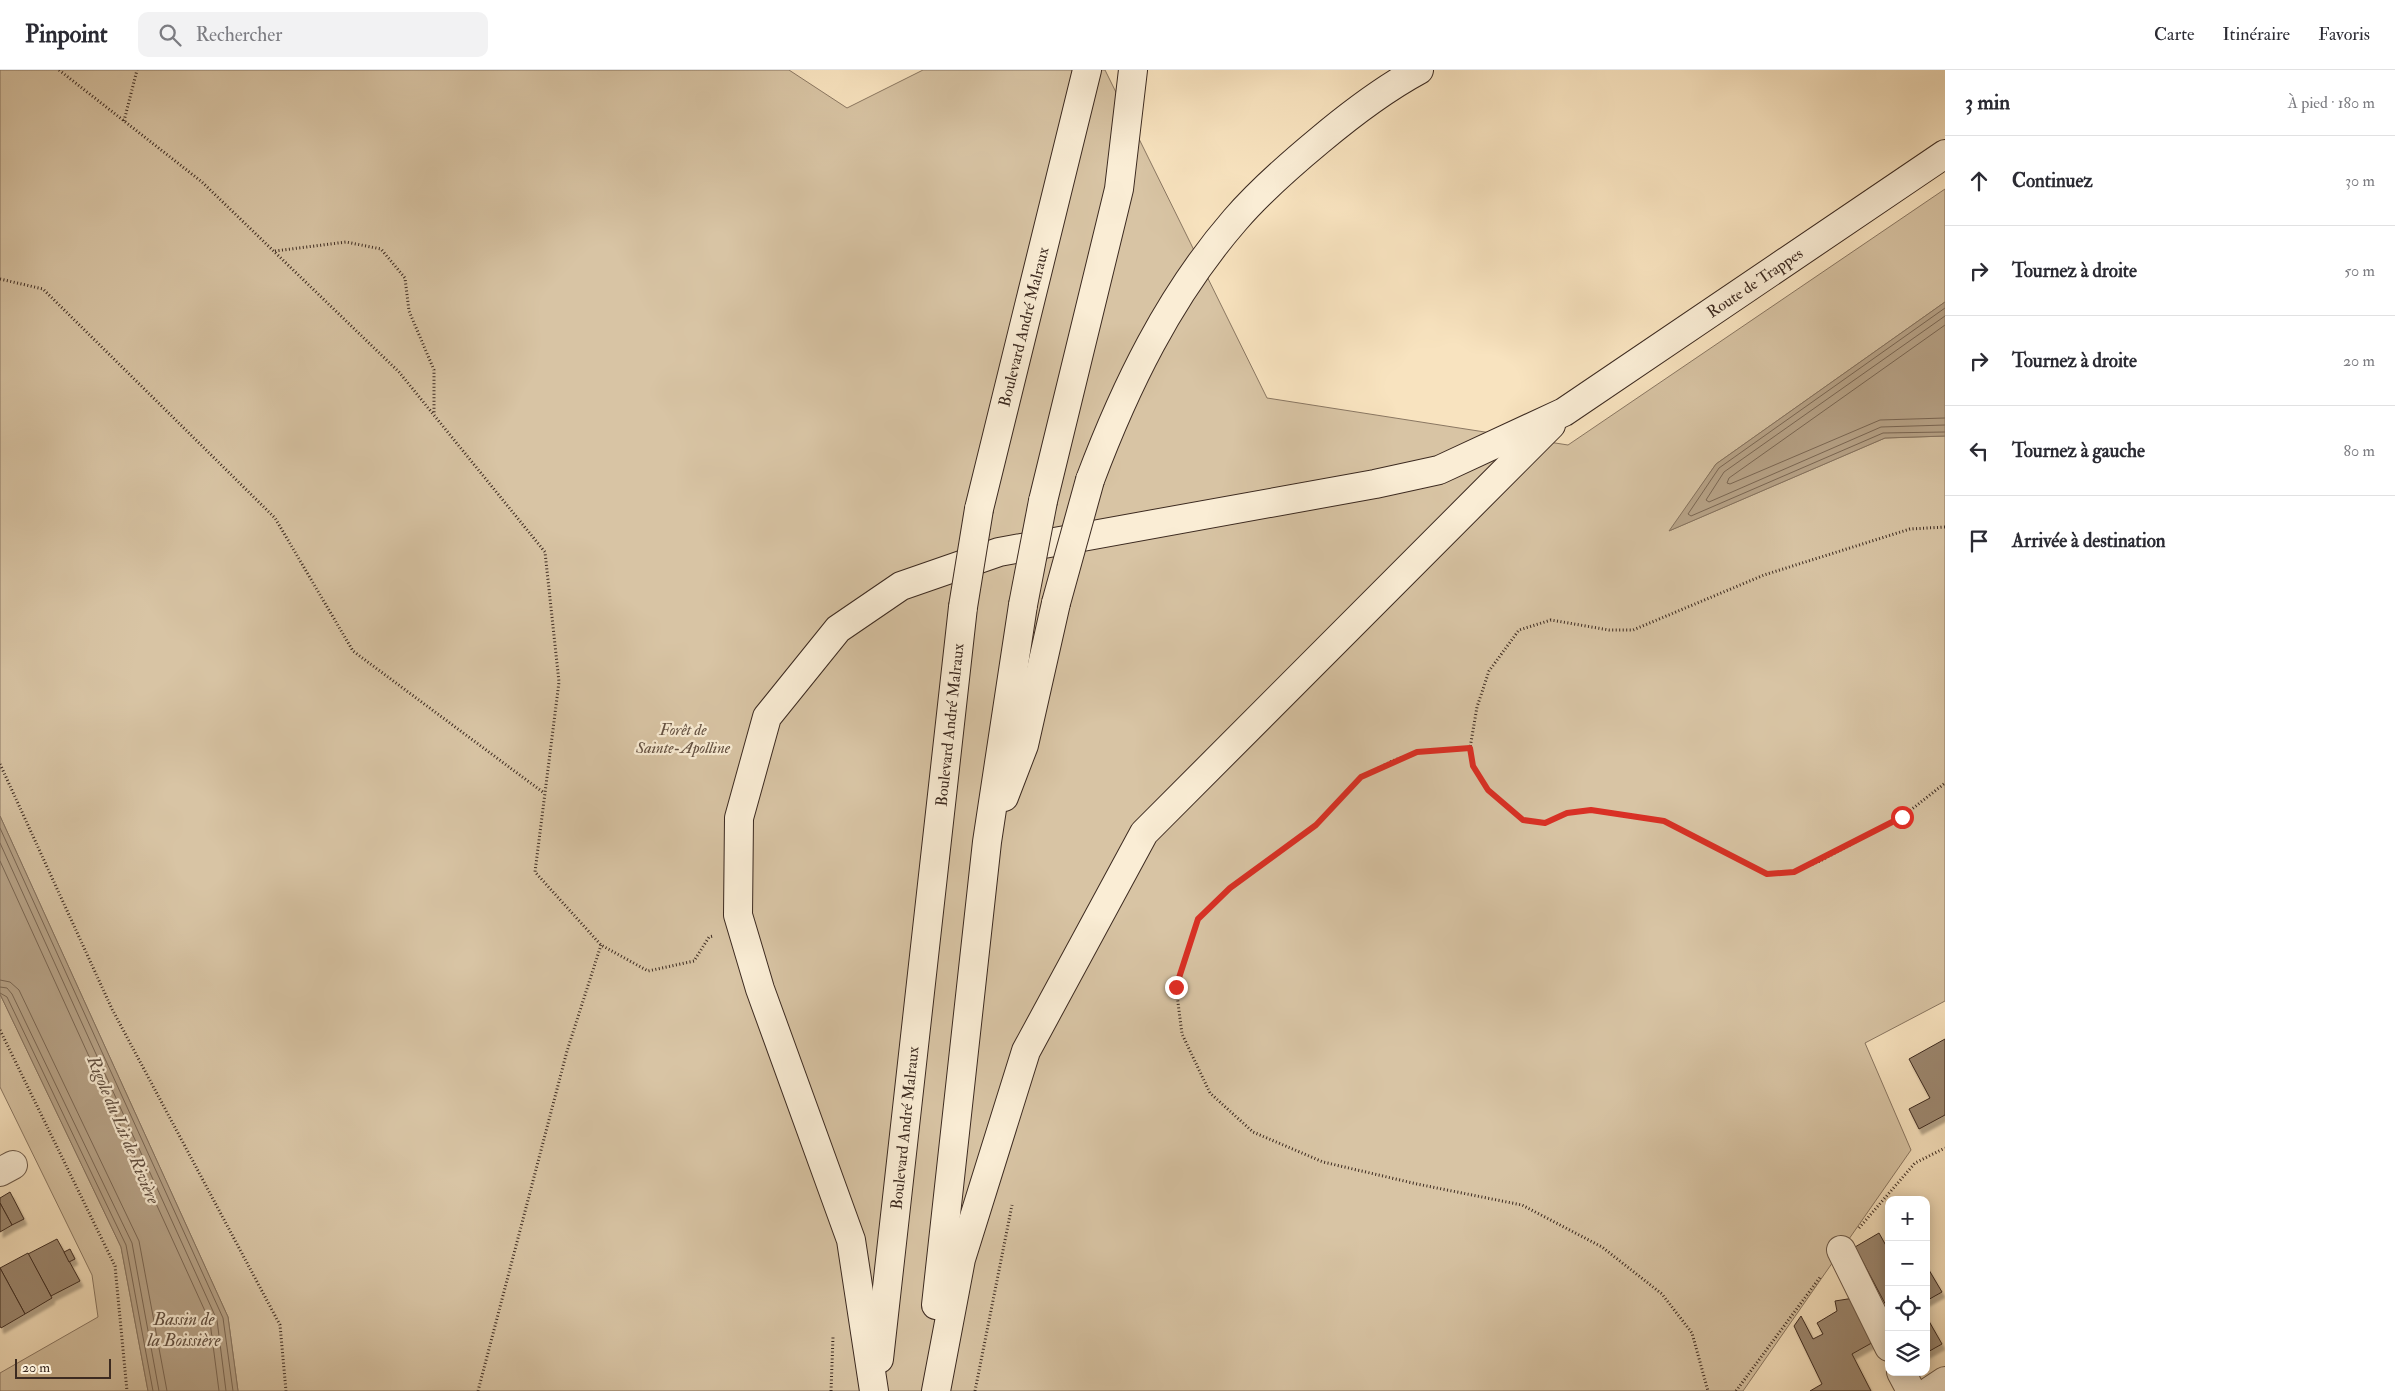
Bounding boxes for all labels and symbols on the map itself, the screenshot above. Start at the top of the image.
street label: Route de Trappes [1703,244,1807,323]
street label: Boulevard André Malraux [994,245,1054,409]
street label: Boulevard André Malraux [931,642,969,808]
park label: Forêt de Sainte-Apolline [635,720,731,758]
route start [1891,806,1914,829]
route end [1165,976,1188,999]
street label: Boulevard André Malraux [886,1045,924,1211]
water label: Rigole du Lit de Rivière [81,1051,165,1209]
water label: Bassin de la Boissière [146,1308,222,1352]
scale bar [15,1356,111,1379]

